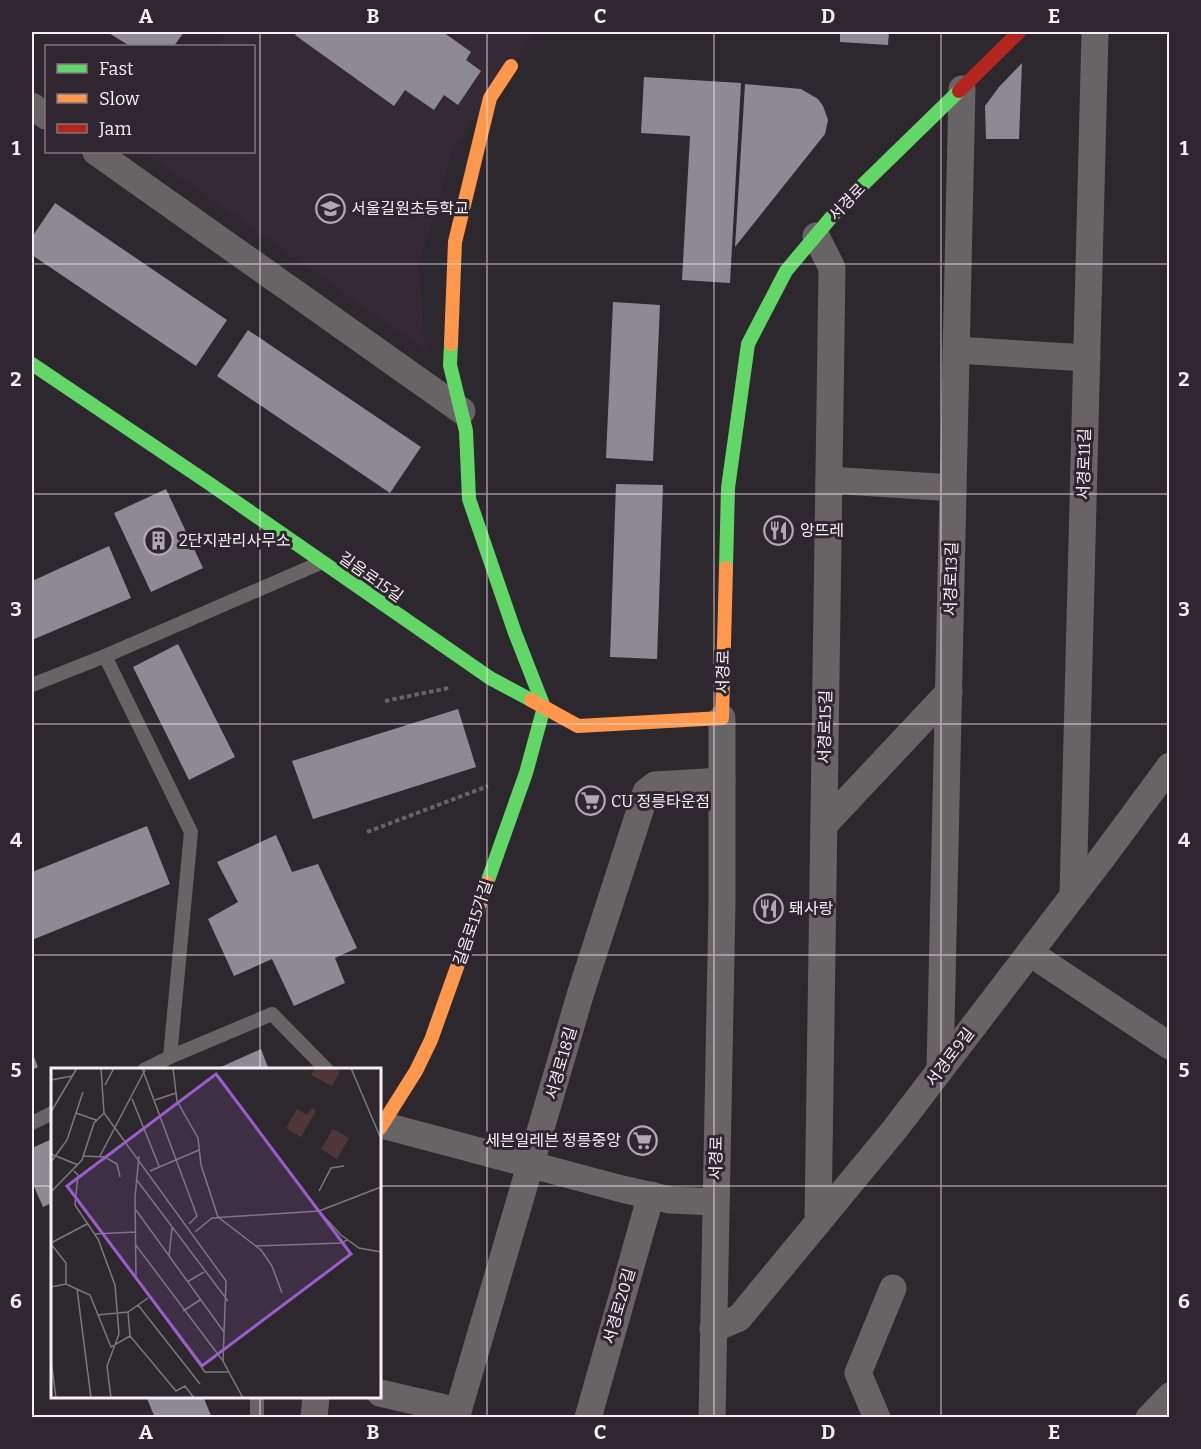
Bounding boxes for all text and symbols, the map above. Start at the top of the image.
text: A [139,4,154,28]
text: B [367,4,380,28]
text: C [594,4,606,28]
text: D [821,4,835,28]
text: E [1048,4,1060,28]
legend [45,45,255,153]
text: Fast [99,58,134,80]
text: Slow [99,88,140,110]
text: Jam [98,118,132,140]
text: 1 [12,136,21,160]
text: 1 [1180,136,1189,160]
street label: 서경로 [825,179,869,224]
school or university icon: 서울길원초등학교 [314,192,346,224]
place label: 서울길원초등학교 [351,199,469,218]
text: 2 [10,367,22,391]
text: 2 [1178,367,1190,391]
street label: 서경로11길 [1074,428,1094,500]
restaurant icon: 앙뜨레 [763,514,795,546]
place label: 앙뜨레 [800,521,844,540]
building icon: 2단지관리사무소 [142,524,174,556]
place label: 2단지관리사무소 [179,531,291,550]
street label: 서경로13길 [941,542,961,616]
street label: 길음로15길 [335,548,407,606]
text: 3 [10,597,22,621]
text: 3 [1178,597,1190,621]
street label: 서경로 [713,649,733,694]
street label: 서경로15길 [815,690,835,764]
supermarket icon: CU 정릉타운점 [574,785,606,817]
place label: CU 정릉타운점 [611,792,710,811]
text: 4 [10,828,22,852]
text: 4 [1178,828,1190,852]
street label: 길음로15가길 [450,878,496,968]
restaurant icon: 퇘사랑 [752,892,784,924]
place label: 퇘사랑 [789,899,833,918]
street label: 서경로18길 [542,1024,580,1102]
street label: 서경로9길 [922,1024,978,1090]
text: 5 [11,1058,22,1082]
text: 5 [1179,1058,1190,1082]
inset map [51,1068,381,1398]
supermarket icon: 세븐일레븐 정릉중앙 [626,1124,658,1156]
place label: 세븐일레븐 정릉중앙 [485,1131,621,1150]
street label: 서경로 [706,1135,726,1180]
street label: 서경로20길 [599,1266,639,1346]
text: 6 [10,1289,22,1313]
text: 6 [1178,1289,1190,1313]
text: A [139,1420,154,1444]
text: B [367,1420,380,1444]
text: C [594,1420,606,1444]
text: D [821,1420,835,1444]
text: E [1048,1420,1060,1444]

